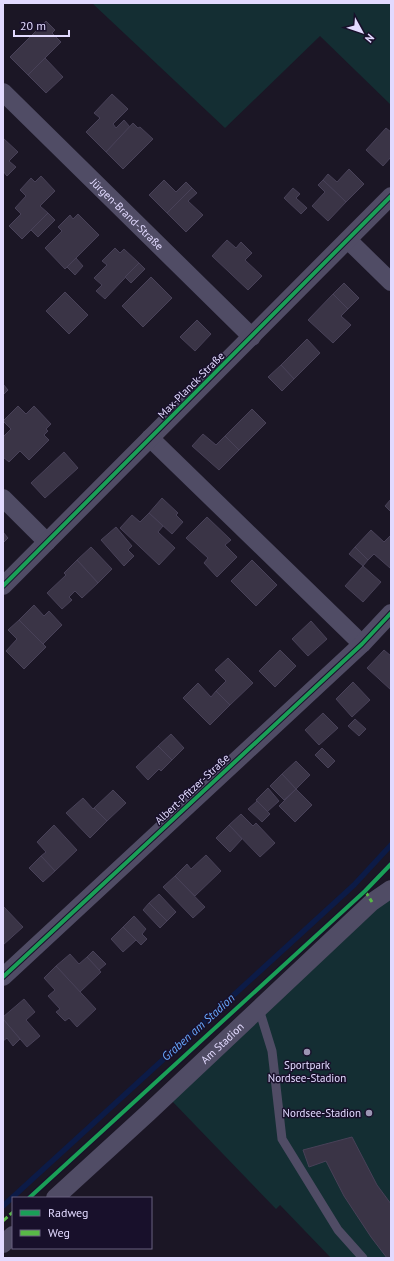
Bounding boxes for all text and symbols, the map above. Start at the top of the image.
scale bar [14,12,69,38]
north arrow [342,12,382,52]
text: 20 m [20,18,46,33]
text: N [362,31,377,46]
street label: Jürgen-Brand-Straße [87,174,167,253]
street label: Max-Planck-Straße [155,348,228,421]
street label: Albert-Pfitzer-Straße [152,750,233,827]
water label: Graben am Stadion [158,990,238,1064]
street label: Am Stadion [198,1019,247,1067]
marker: Sportpark Nordsee-Stadion [302,1047,312,1057]
place label: Sportpark Nordsee-Stadion [268,1058,346,1085]
place label: Nordsee-Stadion [283,1106,361,1120]
marker: Nordsee-Stadion [364,1108,374,1118]
legend [12,1197,152,1249]
text: Radweg [48,1205,89,1220]
text: Weg [48,1225,70,1240]

